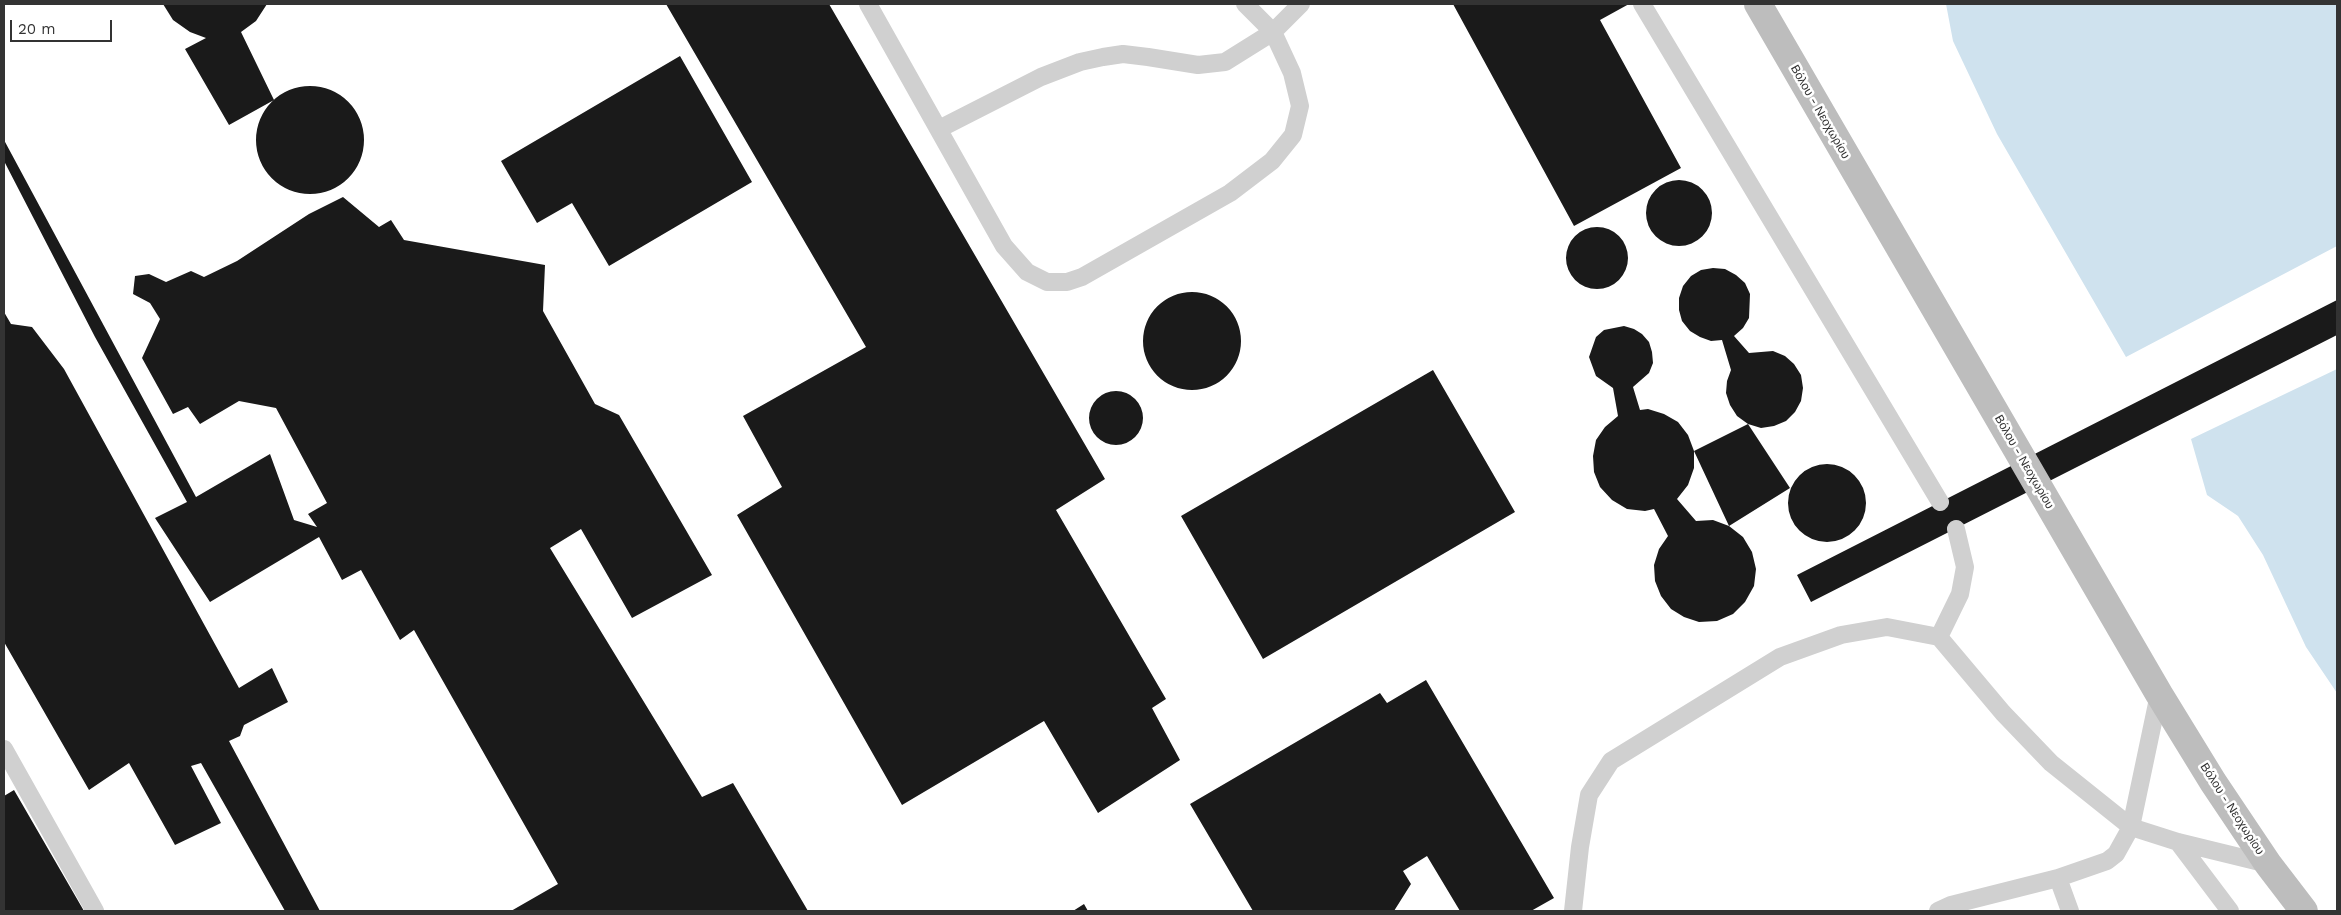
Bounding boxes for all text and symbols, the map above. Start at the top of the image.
scale bar [12,10,115,42]
text: 20 m [18,20,56,38]
street label: Βόλου - Νεοχωρίου [1787,62,1853,162]
street label: Βόλου - Νεοχωρίου [1991,412,2057,512]
street label: Βόλου - Νεοχωρίου [2197,761,2267,857]

